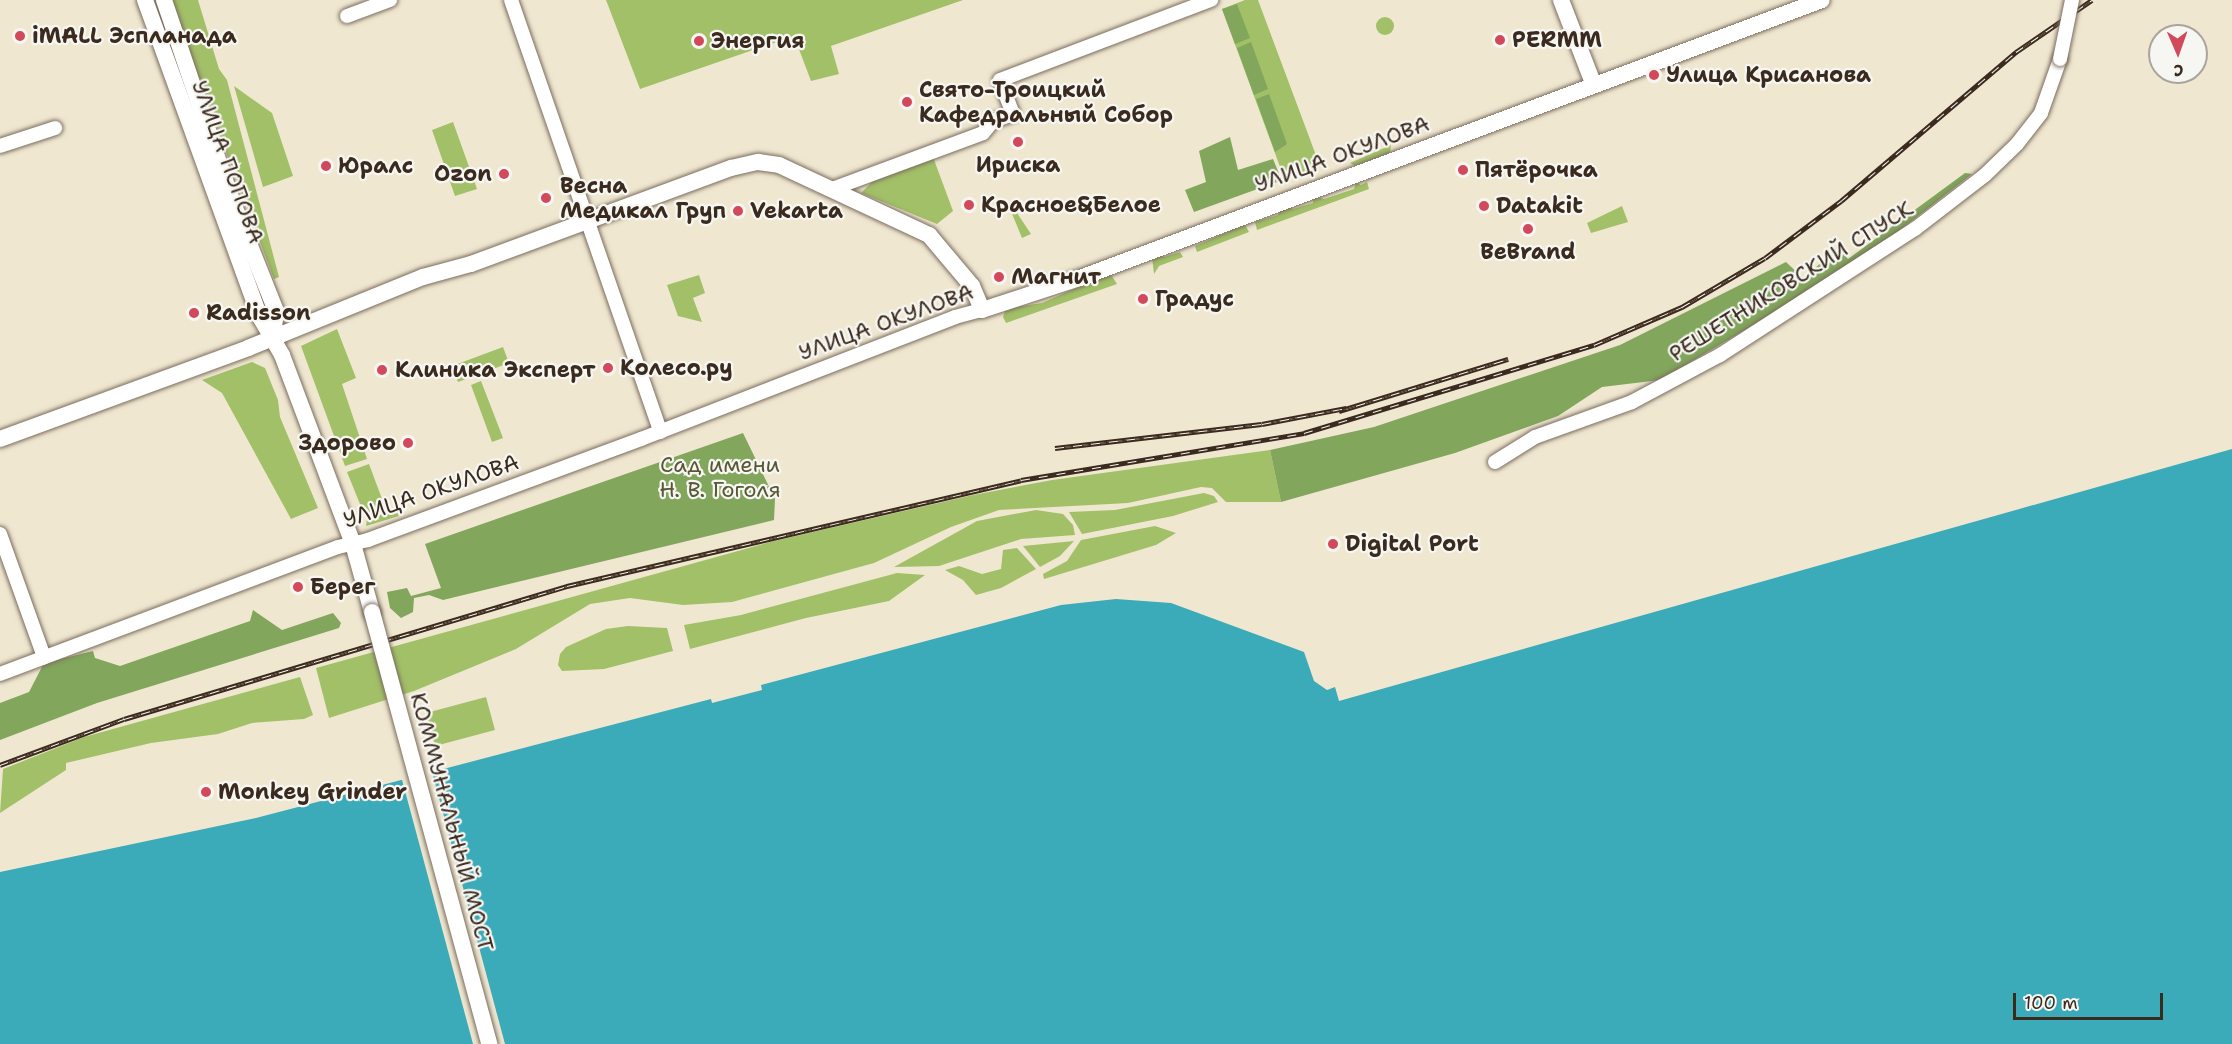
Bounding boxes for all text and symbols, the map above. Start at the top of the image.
place label: iMALL Эспланада [32,23,237,49]
north arrow [2148,24,2208,84]
place label: PERMM [1512,27,1602,53]
place label: Энергия [711,28,804,54]
marker: iMALL Эспланада [13,29,27,43]
marker: PERMM [1493,33,1507,47]
marker: Энергия [692,34,706,48]
text: С [2173,60,2184,81]
place label: Улица Крисанова [1666,62,1871,88]
marker: Улица Крисанова [1647,68,1661,82]
place label: Свято-Троицкий Кафедральный Собор [919,76,1173,128]
street label: УЛИЦА ПОПОВА [186,77,270,247]
marker: Свято-Троицкий Кафедральный Собор [900,95,914,109]
street label: УЛИЦА ОКУЛОВА [1251,110,1433,198]
marker: Ириска [1011,135,1025,149]
place label: Ириска [976,152,1060,178]
place label: Юралс [338,153,413,179]
place label: Пятёрочка [1475,157,1598,183]
marker: Юралс [319,159,333,173]
place label: Ozon [434,161,492,187]
marker: Пятёрочка [1456,163,1470,177]
marker: Ozon [497,167,511,181]
place label: Весна Медикал Груп [560,172,726,224]
marker: Весна Медикал Груп [537,189,555,207]
place label: Красное&Белое [981,192,1161,218]
place label: Datakit [1496,193,1583,219]
street label: РЕШЕТНИКОВСКИЙ СПУСК [1664,195,1918,367]
place label: Vekarta [750,198,843,224]
marker: Красное&Белое [962,198,976,212]
marker: Datakit [1477,199,1491,213]
marker: Vekarta [731,204,745,218]
marker: BeBrand [1521,222,1535,236]
place label: BeBrand [1480,239,1576,265]
place label: Магнит [1011,264,1101,290]
marker: Магнит [992,270,1006,284]
street label: УЛИЦА ОКУЛОВА [795,278,977,366]
place label: Градус [1155,286,1234,312]
marker: Градус [1136,292,1150,306]
place label: Radisson [206,300,311,326]
marker: Radisson [187,306,201,320]
place label: Колесо.ру [620,355,733,381]
place label: Клиника Эксперт [395,357,595,383]
marker: Клиника Эксперт [373,361,391,379]
marker: Колесо.ру [601,361,615,375]
place label: Здорово [299,430,396,456]
marker: Здорово [401,436,415,450]
street label: УЛИЦА ОКУЛОВА [340,449,522,533]
park label: Сад имени Н. В. Гоголя [659,451,781,502]
place label: Digital Port [1345,531,1479,557]
marker: Digital Port [1326,537,1340,551]
place label: Берег [310,574,376,600]
marker: Берег [291,580,305,594]
street label: КОММУНАЛЬНЫЙ МОСТ [405,690,499,954]
place label: Monkey Grinder [218,779,407,805]
marker: Monkey Grinder [199,785,213,799]
scale bar [2016,981,2166,1019]
text: 100 m [2024,991,2078,1015]

